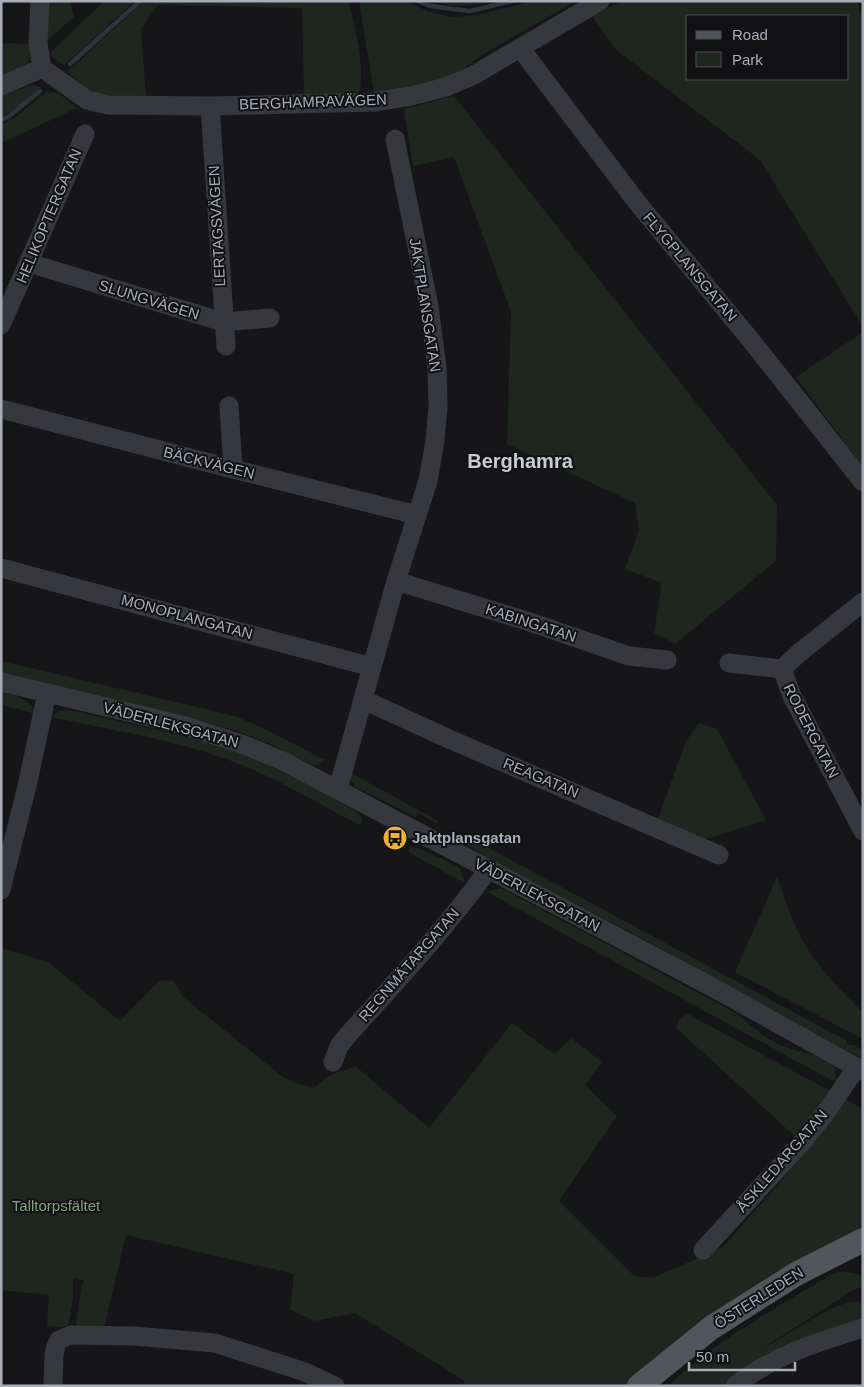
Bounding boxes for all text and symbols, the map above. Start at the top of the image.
legend [686,15,849,80]
text: Road [732,26,768,43]
text: Park [732,51,763,68]
street label: BERGHAMRAVÄGEN [239,90,387,113]
street label: HELIKOPTERGATAN [12,146,85,286]
street label: LERTAGSVÄGEN [205,165,228,287]
street label: FLYGPLANSGATAN [640,209,741,325]
street label: JAKTPLANSGATAN [407,237,444,373]
street label: SLUNGVÄGEN [97,276,201,323]
street label: BÄCKVÄGEN [162,443,256,482]
district label: Berghamra [467,450,574,472]
street label: MONOPLANGATAN [120,591,255,642]
street label: KABINGATAN [484,600,579,645]
street label: RODERGATAN [780,681,843,781]
street label: VÄDERLEKSGATAN [102,698,241,751]
street label: REAGATAN [501,754,581,801]
bus stop icon: Jaktplansgatan [382,825,408,851]
place label: Jaktplansgatan [412,829,521,846]
street label: VÄDERLEKSGATAN [472,854,603,935]
street label: REGNMÄTARGATAN [355,905,462,1025]
street label: ÅSKLEDARGATAN [733,1106,831,1215]
park label: Talltorpsfältet [12,1197,101,1214]
street label: ÖSTERLEDEN [711,1263,806,1332]
scale bar [689,1340,795,1372]
text: 50 m [696,1348,729,1365]

